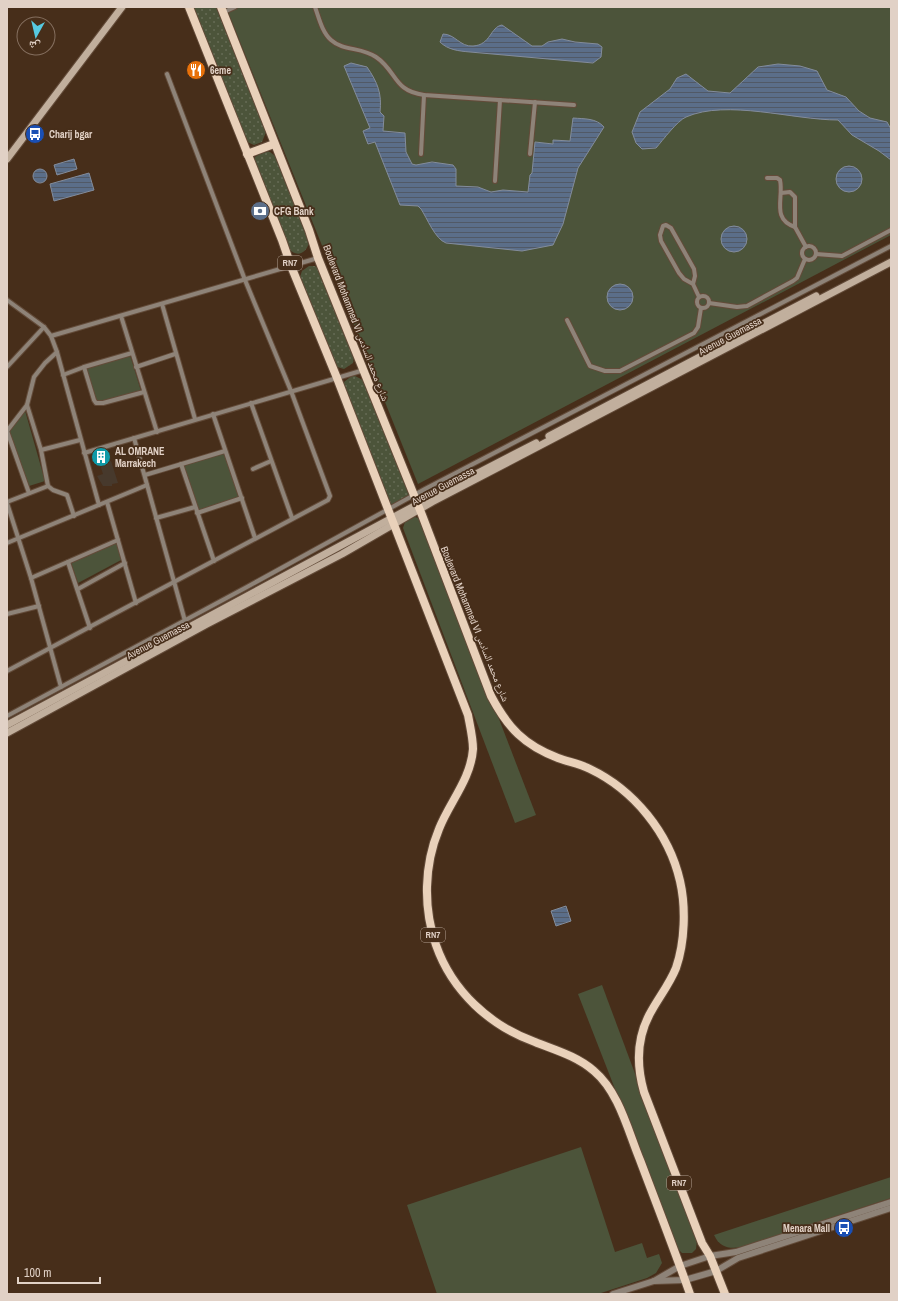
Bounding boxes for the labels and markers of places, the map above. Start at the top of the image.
restaurant icon: 6eme [185,59,207,81]
place label: 6eme [210,64,231,77]
bus stop icon: Charij bgar [24,123,46,145]
place label: Charij bgar [49,128,93,141]
bank icon: CFG Bank [249,200,271,222]
place label: CFG Bank [274,205,314,218]
place label: AL OMRANE Marrakech [115,445,165,470]
building icon: AL OMRANE Marrakech [90,446,112,468]
bus stop icon: Menara Mall [833,1217,855,1239]
place label: Menara Mall [783,1222,830,1235]

